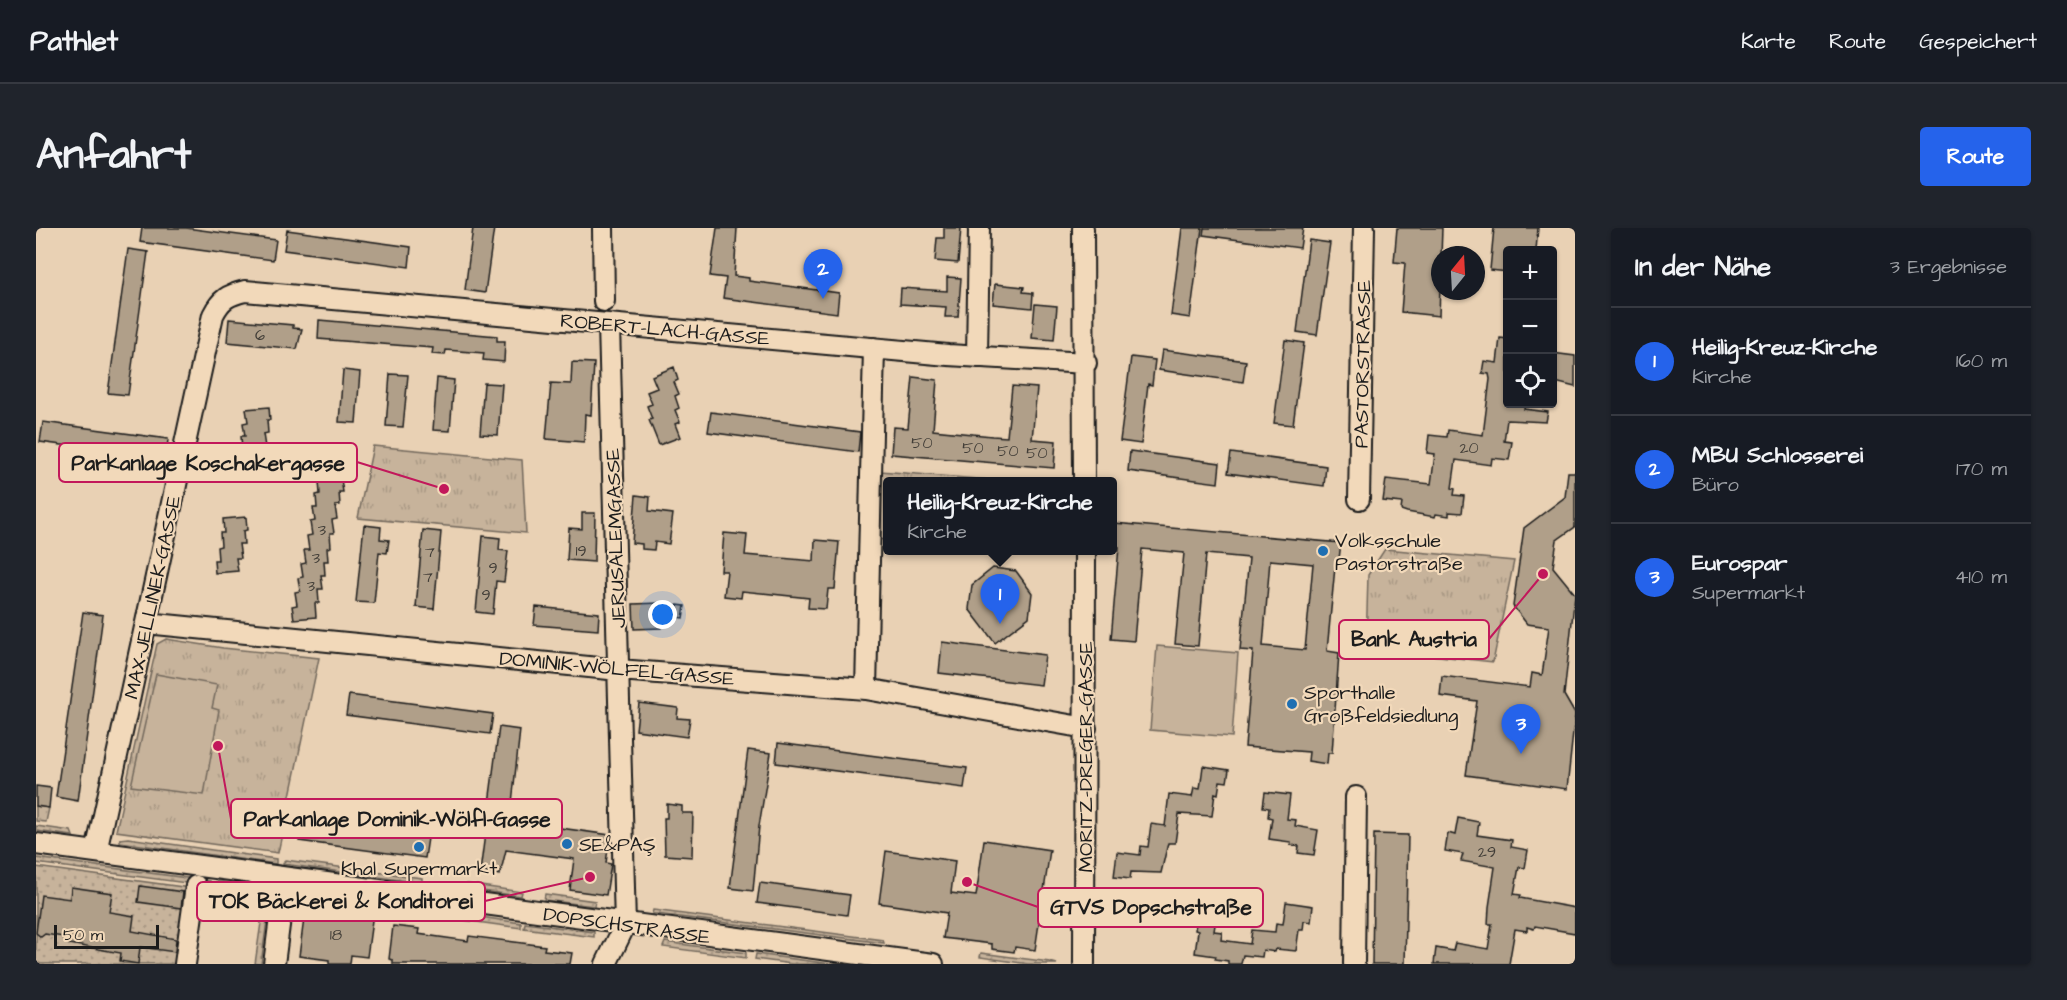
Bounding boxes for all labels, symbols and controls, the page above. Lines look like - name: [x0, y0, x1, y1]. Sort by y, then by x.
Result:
- text: Pathlet: [30, 22, 118, 61]
- text: Karte: [1741, 27, 1796, 56]
- text: Route: [1829, 27, 1886, 56]
- text: Gespeichert: [1919, 27, 2037, 56]
- text: Anfahrt: [36, 127, 191, 185]
- button: Route: [1920, 127, 2031, 186]
- north arrow: [1431, 246, 1485, 300]
- map controls: [1503, 246, 1557, 408]
- button: +: [1503, 246, 1557, 300]
- text: In der Nähe: [1635, 249, 1771, 285]
- pin: 2: [804, 250, 842, 299]
- text: 3 Ergebnisse: [1890, 253, 2007, 281]
- street label: PASTORSTRASSE: [1348, 279, 1378, 448]
- button: −: [1503, 300, 1557, 354]
- street label: ROBERT-LACH-GASSE: [559, 307, 771, 353]
- house number: 6: [255, 324, 265, 346]
- text: Heilig-Kreuz-Kirche: [1692, 332, 1877, 363]
- text: 1: [1653, 347, 1656, 375]
- text: 160 m: [1956, 347, 2007, 375]
- button: locate: [1503, 354, 1557, 408]
- text: Kirche: [1692, 363, 1752, 391]
- house number: 50: [911, 432, 933, 454]
- house number: 50: [962, 437, 984, 459]
- house number: 20: [1459, 437, 1479, 459]
- house number: 50: [997, 440, 1019, 462]
- text: MBU Schlosserei: [1692, 440, 1863, 471]
- house number: 50: [1026, 442, 1048, 464]
- callout: Parkanlage Koschakergasse: [59, 443, 357, 482]
- street label: JERUSALEMGASSE: [599, 447, 633, 628]
- text: Parkanlage Koschakergasse: [71, 449, 345, 480]
- text: 2: [1649, 455, 1660, 483]
- text: 170 m: [1956, 455, 2007, 483]
- text: Büro: [1692, 471, 1739, 499]
- popup: [883, 477, 1117, 555]
- text: Heilig-Kreuz-Kirche: [907, 487, 1093, 518]
- street label: MAX-JELLINEK-GASSE: [118, 493, 188, 702]
- text: Kirche: [907, 518, 967, 546]
- house number: 3: [318, 519, 326, 541]
- place label: Volksschule Pastorstraße: [1335, 527, 1463, 578]
- house number: 19: [575, 540, 587, 562]
- house number: 7: [425, 541, 435, 563]
- marker: Volksschule Pastorstraße: [1316, 544, 1330, 558]
- house number: 3: [312, 547, 320, 569]
- text: Eurospar: [1692, 548, 1787, 579]
- house number: 9: [488, 557, 498, 579]
- text: 3: [1649, 563, 1660, 591]
- text: 410 m: [1955, 563, 2007, 591]
- house number: 7: [423, 566, 433, 588]
- pin: 1: [980, 574, 1020, 624]
- house number: 3: [307, 575, 315, 597]
- text: Supermarkt: [1692, 579, 1805, 607]
- house number: 9: [481, 584, 491, 606]
- your location: [648, 600, 677, 629]
- callout: Bank Austria: [1339, 620, 1489, 659]
- text: Bank Austria: [1351, 625, 1477, 654]
- street label: MORITZ-DREGER-GASSE: [1072, 641, 1100, 873]
- street label: DOMINIK-WÖLFEL-GASSE: [498, 645, 736, 693]
- place label: Sporthalle Großfeldsiedlung: [1304, 679, 1458, 731]
- marker: Sporthalle Großfeldsiedlung: [1285, 697, 1299, 711]
- pin: 3: [1502, 704, 1540, 754]
- callout: Parkanlage Dominik-Wölfl-Gasse: [231, 799, 562, 838]
- text: Parkanlage Dominik-Wölfl-Gasse: [243, 805, 551, 836]
- place label: SE&PAŞ: [579, 831, 656, 859]
- marker: SE&PAŞ: [560, 837, 574, 851]
- marker: Khal Supermarkt: [412, 840, 426, 854]
- house number: 29: [1478, 841, 1496, 863]
- place label: Khal Supermarkt: [341, 855, 497, 883]
- callout: TOK Bäckerei & Konditorei: [197, 882, 485, 921]
- text: TOK Bäckerei & Konditorei: [208, 887, 474, 916]
- callout: GTVS Dopschstraße: [1038, 888, 1263, 927]
- text: GTVS Dopschstraße: [1050, 893, 1252, 923]
- street label: DOPSCHSTRASSE: [542, 900, 712, 952]
- scale bar: [54, 922, 159, 950]
- text: 50 m: [63, 924, 103, 946]
- house number: 18: [330, 924, 342, 946]

